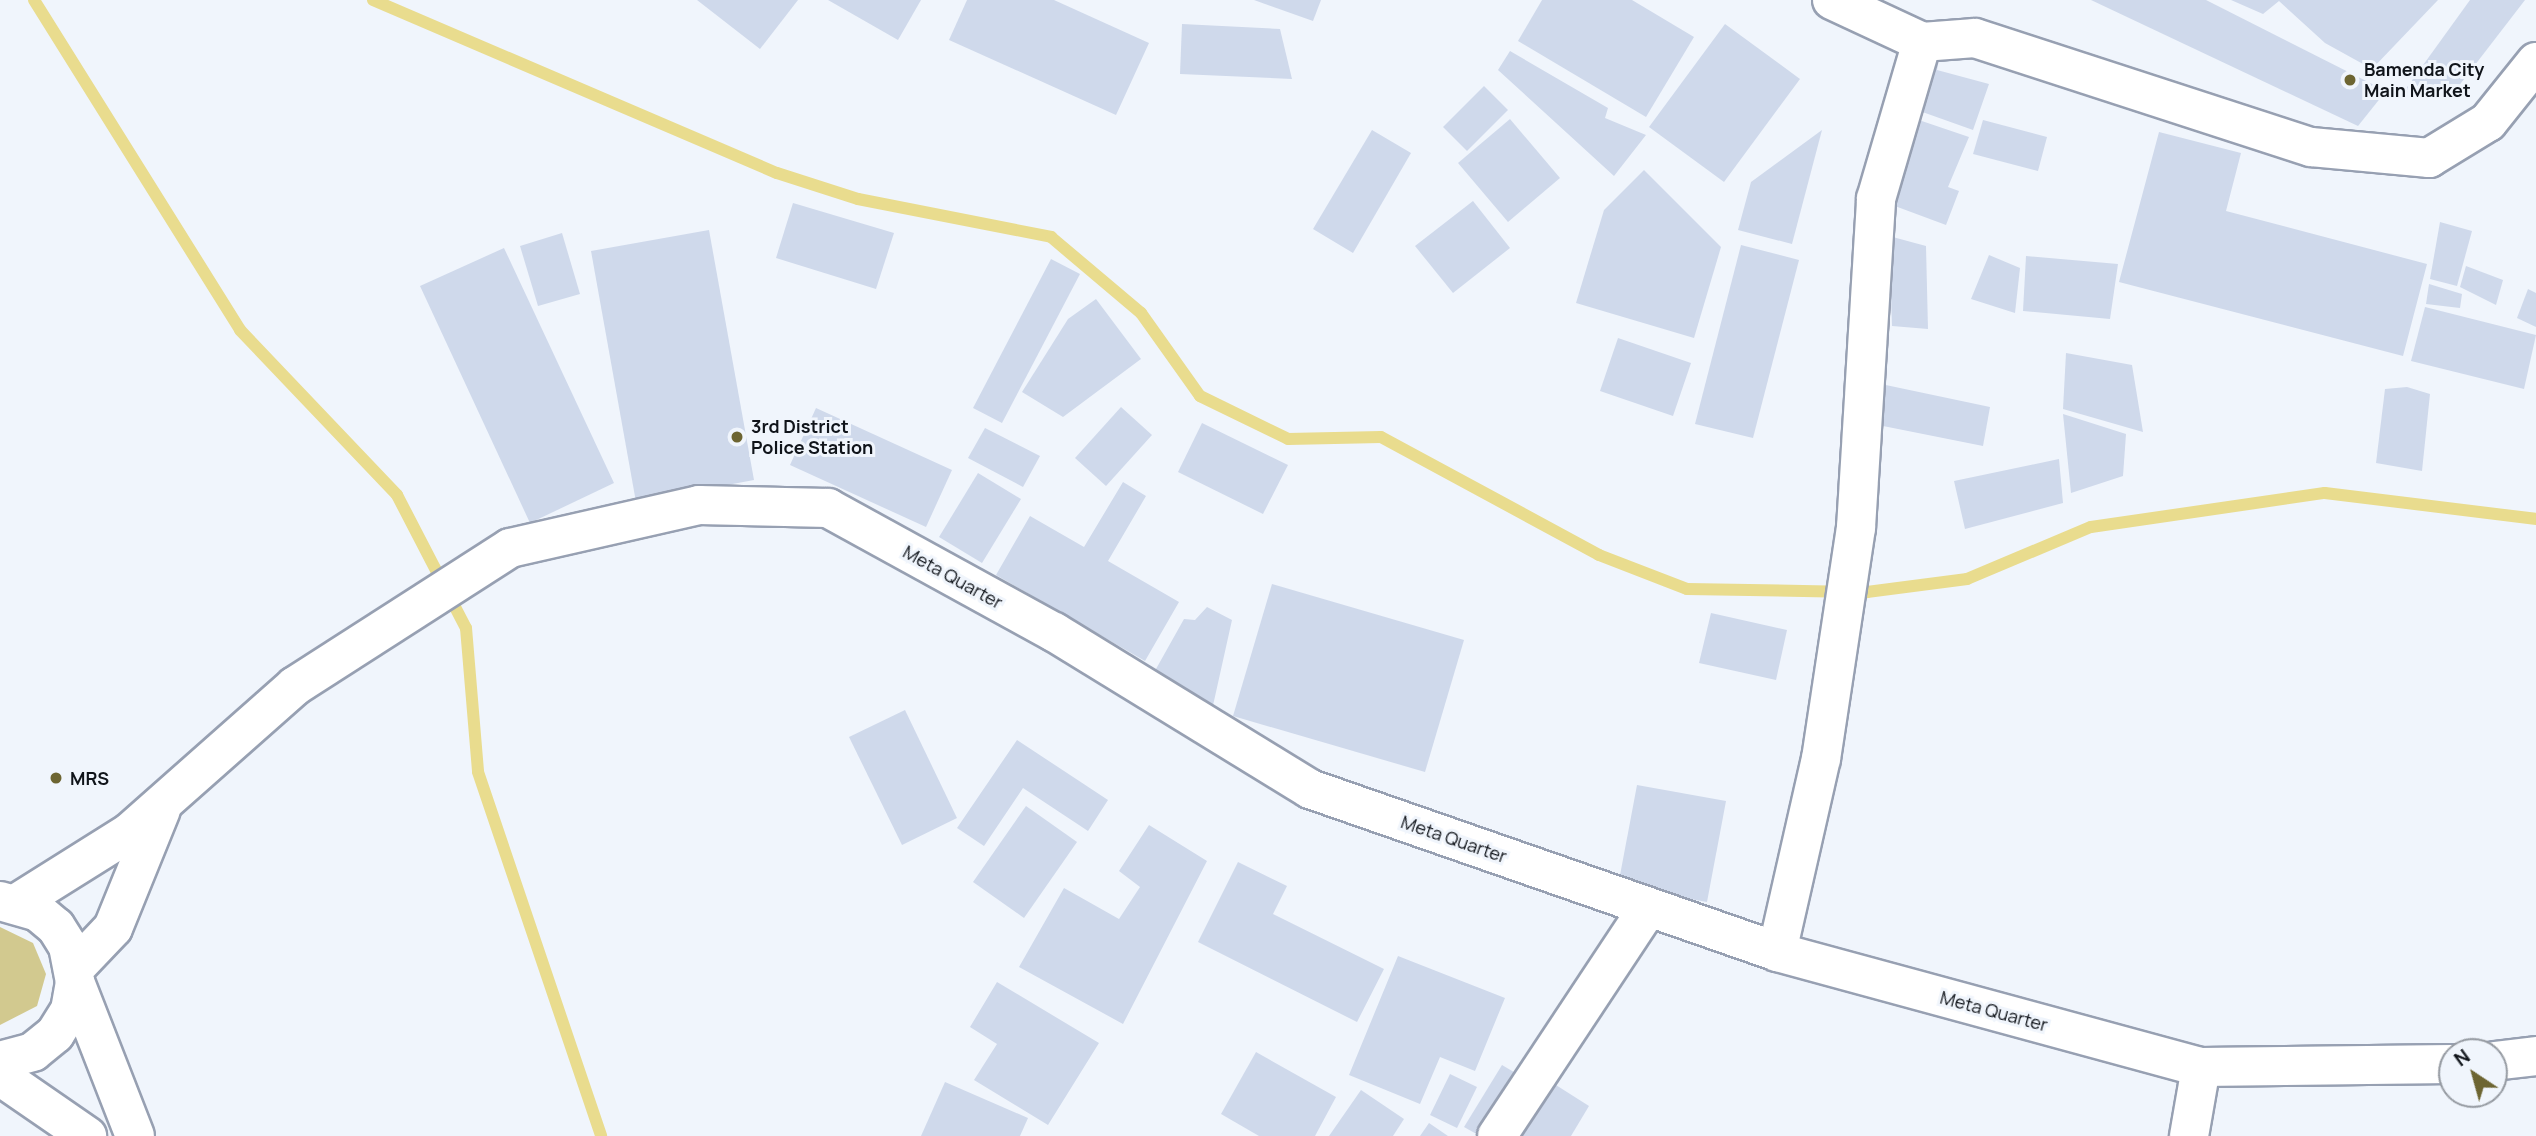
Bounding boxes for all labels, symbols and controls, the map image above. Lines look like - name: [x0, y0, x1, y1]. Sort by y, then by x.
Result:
- place label: Bamenda City Main Market: [2364, 59, 2484, 102]
- marker: Bamenda City Main Market: [2342, 72, 2358, 88]
- place label: 3rd District Police Station: [751, 416, 873, 458]
- marker: 3rd District Police Station: [729, 429, 745, 445]
- street label: Meta Quarter: [899, 541, 1007, 613]
- place label: MRS: [70, 767, 109, 789]
- marker: MRS: [48, 770, 64, 786]
- street label: Meta Quarter: [1398, 811, 1510, 867]
- street label: Meta Quarter: [1938, 986, 2050, 1036]
- north arrow: [2438, 1038, 2508, 1108]
- text: N: [2449, 1043, 2475, 1072]

